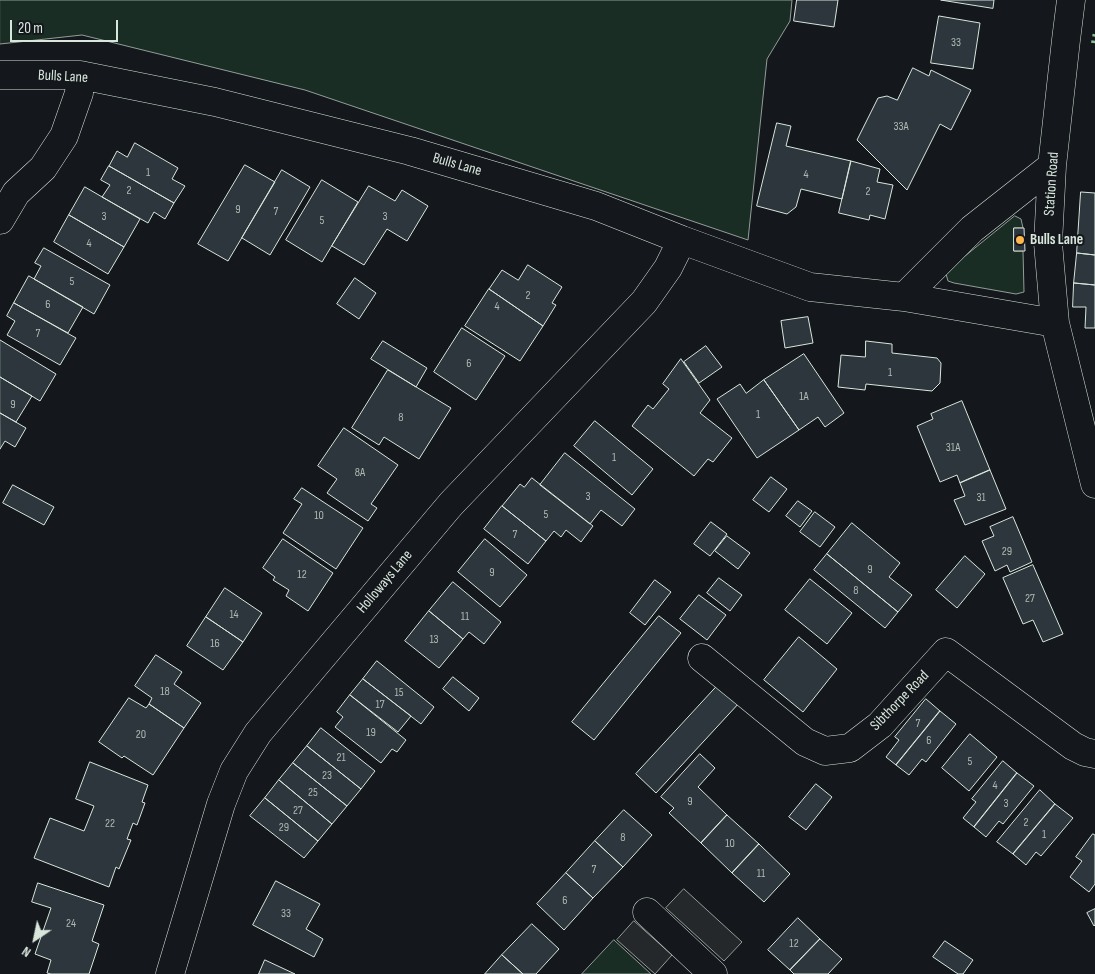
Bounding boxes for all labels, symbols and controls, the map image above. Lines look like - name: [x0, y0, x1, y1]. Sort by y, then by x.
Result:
- scale bar: [12, 10, 120, 42]
- text: 20 m: [18, 19, 43, 38]
- house number: 33: [951, 36, 961, 50]
- street label: Bulls Lane: [38, 67, 88, 87]
- house number: 33A: [893, 120, 909, 134]
- street label: Bulls Lane: [430, 149, 484, 181]
- street label: Station Road: [1041, 151, 1063, 217]
- house number: 1: [146, 166, 150, 180]
- house number: 4: [803, 168, 809, 182]
- house number: 2: [127, 184, 131, 198]
- house number: 2: [866, 185, 870, 199]
- house number: 9: [235, 203, 241, 217]
- house number: 7: [274, 205, 278, 219]
- house number: 3: [101, 210, 107, 224]
- house number: 3: [382, 210, 388, 224]
- house number: 5: [320, 214, 324, 228]
- place label: Bulls Lane: [1030, 231, 1083, 249]
- marker: Bulls Lane: [1014, 234, 1026, 246]
- house number: 4: [86, 237, 92, 251]
- house number: 5: [70, 275, 74, 289]
- house number: 2: [526, 289, 530, 303]
- house number: 6: [45, 298, 51, 312]
- house number: 4: [494, 300, 500, 314]
- house number: 7: [36, 327, 40, 341]
- house number: 6: [466, 357, 472, 371]
- house number: 1: [888, 366, 892, 380]
- house number: 1A: [799, 390, 809, 404]
- house number: 9: [10, 398, 16, 412]
- house number: 1: [756, 408, 760, 422]
- house number: 8: [398, 411, 404, 425]
- house number: 31A: [946, 441, 960, 455]
- house number: 1: [612, 451, 616, 465]
- house number: 8A: [355, 466, 365, 480]
- house number: 3: [585, 490, 591, 504]
- house number: 31: [976, 491, 986, 505]
- house number: 5: [544, 508, 548, 522]
- house number: 10: [314, 509, 324, 523]
- house number: 7: [513, 528, 517, 542]
- house number: 29: [1002, 545, 1012, 559]
- street label: Holloways Lane: [353, 547, 417, 617]
- house number: 9: [867, 563, 873, 577]
- house number: 9: [489, 566, 495, 580]
- house number: 12: [297, 568, 307, 582]
- house number: 8: [853, 584, 859, 598]
- house number: 27: [1025, 592, 1035, 606]
- house number: 14: [229, 608, 239, 622]
- house number: 11: [461, 610, 469, 624]
- house number: 13: [429, 633, 439, 647]
- house number: 16: [210, 637, 220, 651]
- street label: Sibthorpe Road: [867, 667, 933, 735]
- house number: 18: [160, 685, 170, 699]
- house number: 15: [394, 686, 404, 700]
- house number: 17: [376, 698, 384, 712]
- house number: 7: [916, 717, 920, 731]
- house number: 19: [366, 726, 376, 740]
- house number: 20: [136, 728, 146, 742]
- house number: 6: [926, 734, 932, 748]
- house number: 21: [336, 751, 346, 765]
- house number: 5: [968, 755, 972, 769]
- house number: 23: [322, 769, 332, 783]
- house number: 4: [992, 779, 998, 793]
- house number: 25: [308, 786, 318, 800]
- house number: 9: [687, 795, 693, 809]
- house number: 3: [1003, 797, 1009, 811]
- house number: 27: [293, 804, 303, 818]
- house number: 2: [1024, 816, 1028, 830]
- house number: 22: [105, 817, 115, 831]
- house number: 29: [279, 821, 289, 835]
- house number: 1: [1042, 828, 1046, 842]
- house number: 8: [620, 831, 626, 845]
- house number: 10: [725, 837, 735, 851]
- house number: 7: [592, 863, 596, 877]
- house number: 11: [757, 867, 765, 881]
- house number: 6: [562, 894, 568, 908]
- house number: 33: [281, 907, 291, 921]
- north arrow: [10, 914, 60, 964]
- house number: 24: [66, 917, 76, 931]
- house number: 12: [789, 937, 799, 951]
- text: N: [18, 943, 34, 961]

